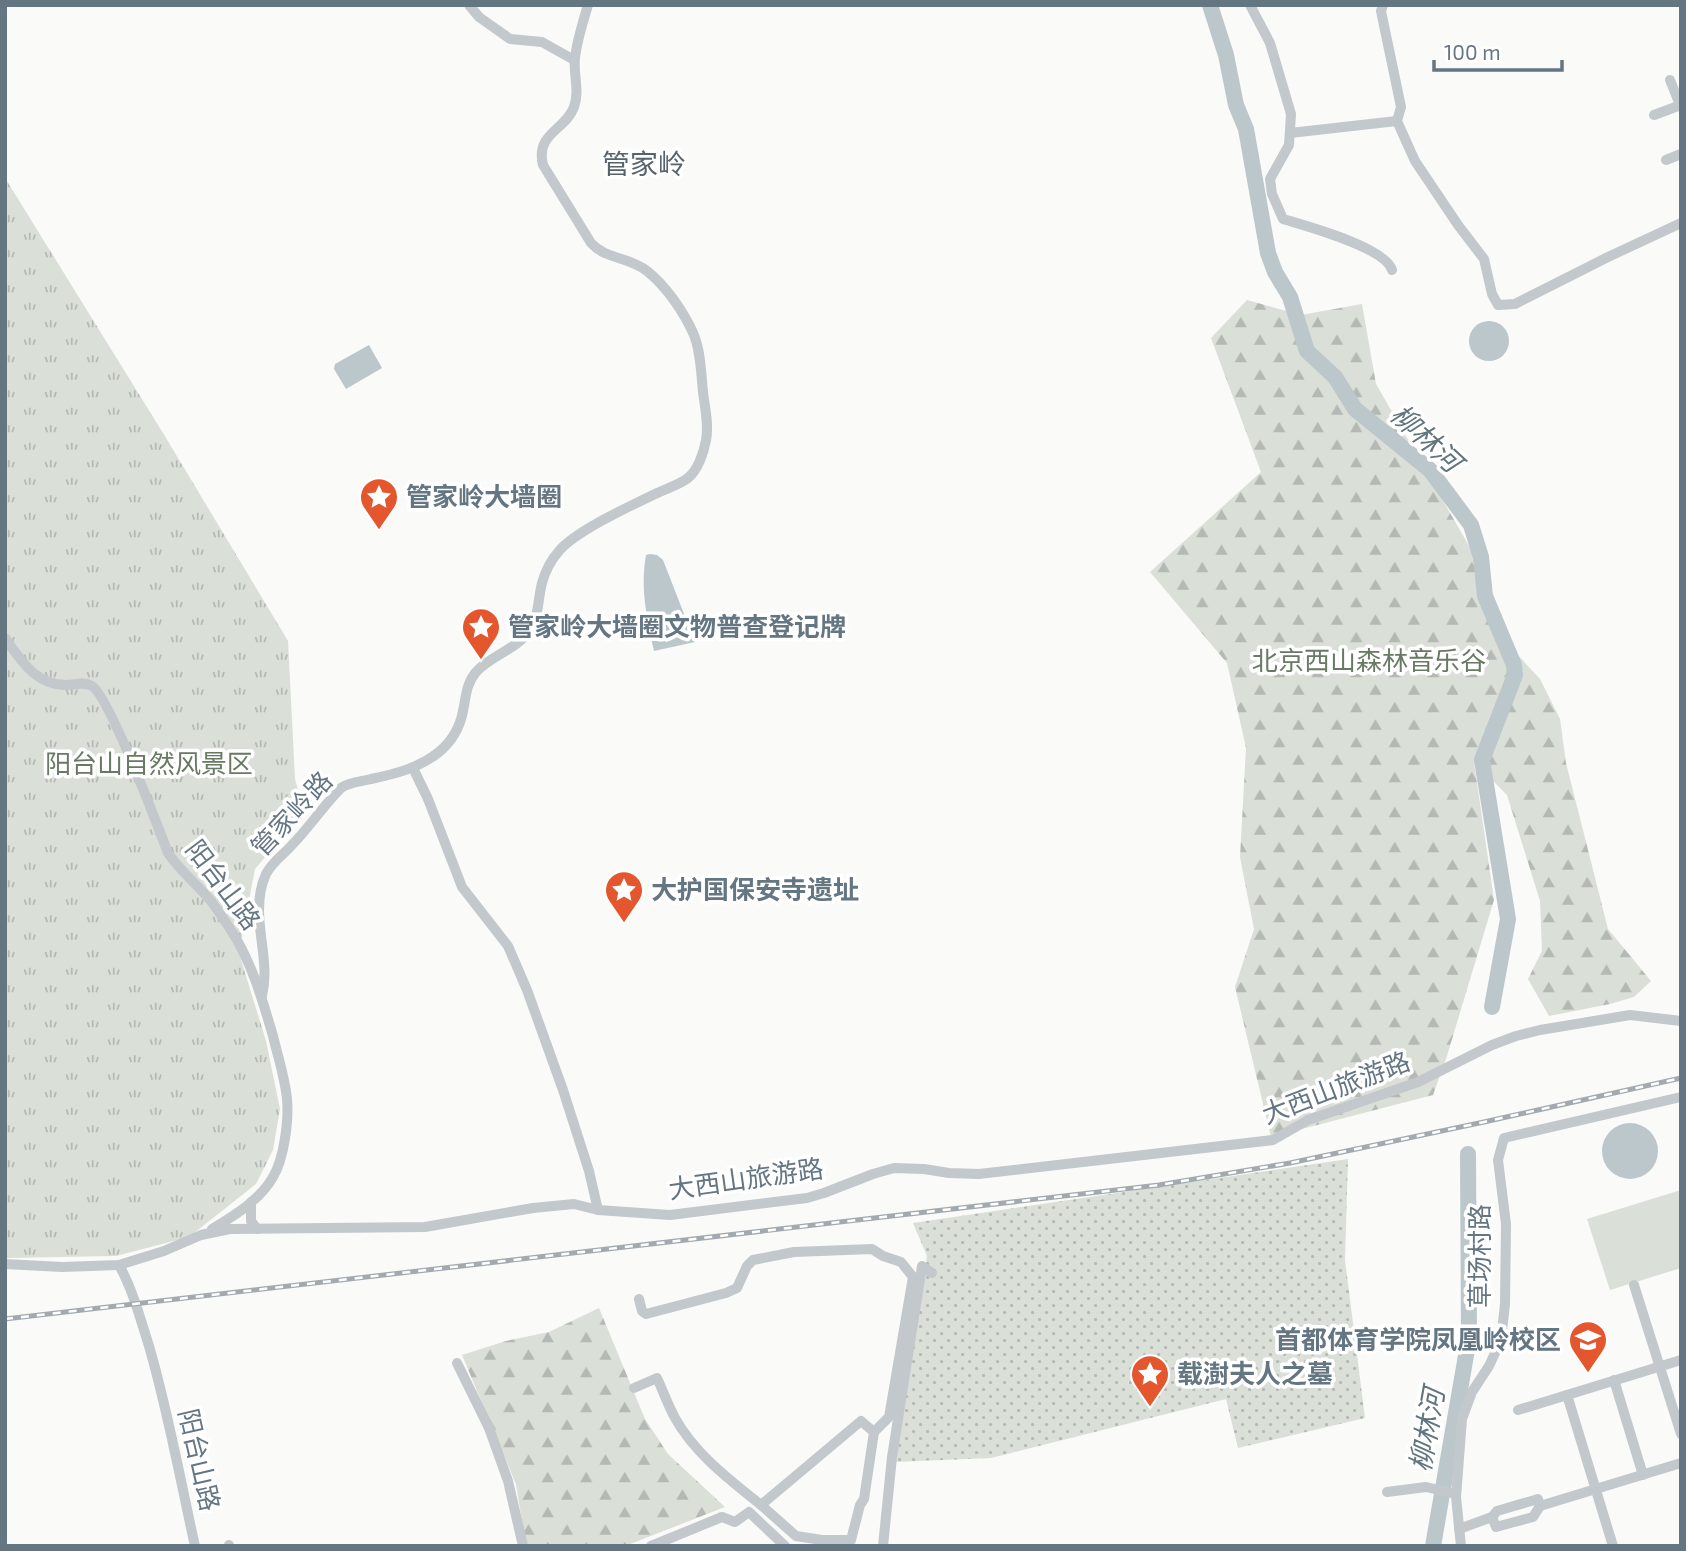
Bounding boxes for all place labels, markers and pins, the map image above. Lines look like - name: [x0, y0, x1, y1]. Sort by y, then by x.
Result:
- place icon: 管家岭大墙圈: [358, 476, 400, 531]
- place label: 管家岭大墙圈: [406, 480, 562, 511]
- place icon: 管家岭大墙圈文物普查登记牌: [460, 606, 502, 661]
- place label: 管家岭大墙圈文物普查登记牌: [508, 610, 846, 641]
- place icon: 大护国保安寺遗址: [603, 869, 645, 924]
- place label: 大护国保安寺遗址: [651, 873, 859, 904]
- school or university icon: 首都体育学院凤凰岭校区: [1567, 1319, 1609, 1374]
- place label: 首都体育学院凤凰岭校区: [1275, 1323, 1561, 1354]
- place icon: 载澍夫人之墓: [1129, 1353, 1171, 1408]
- place label: 载澍夫人之墓: [1177, 1357, 1333, 1388]

